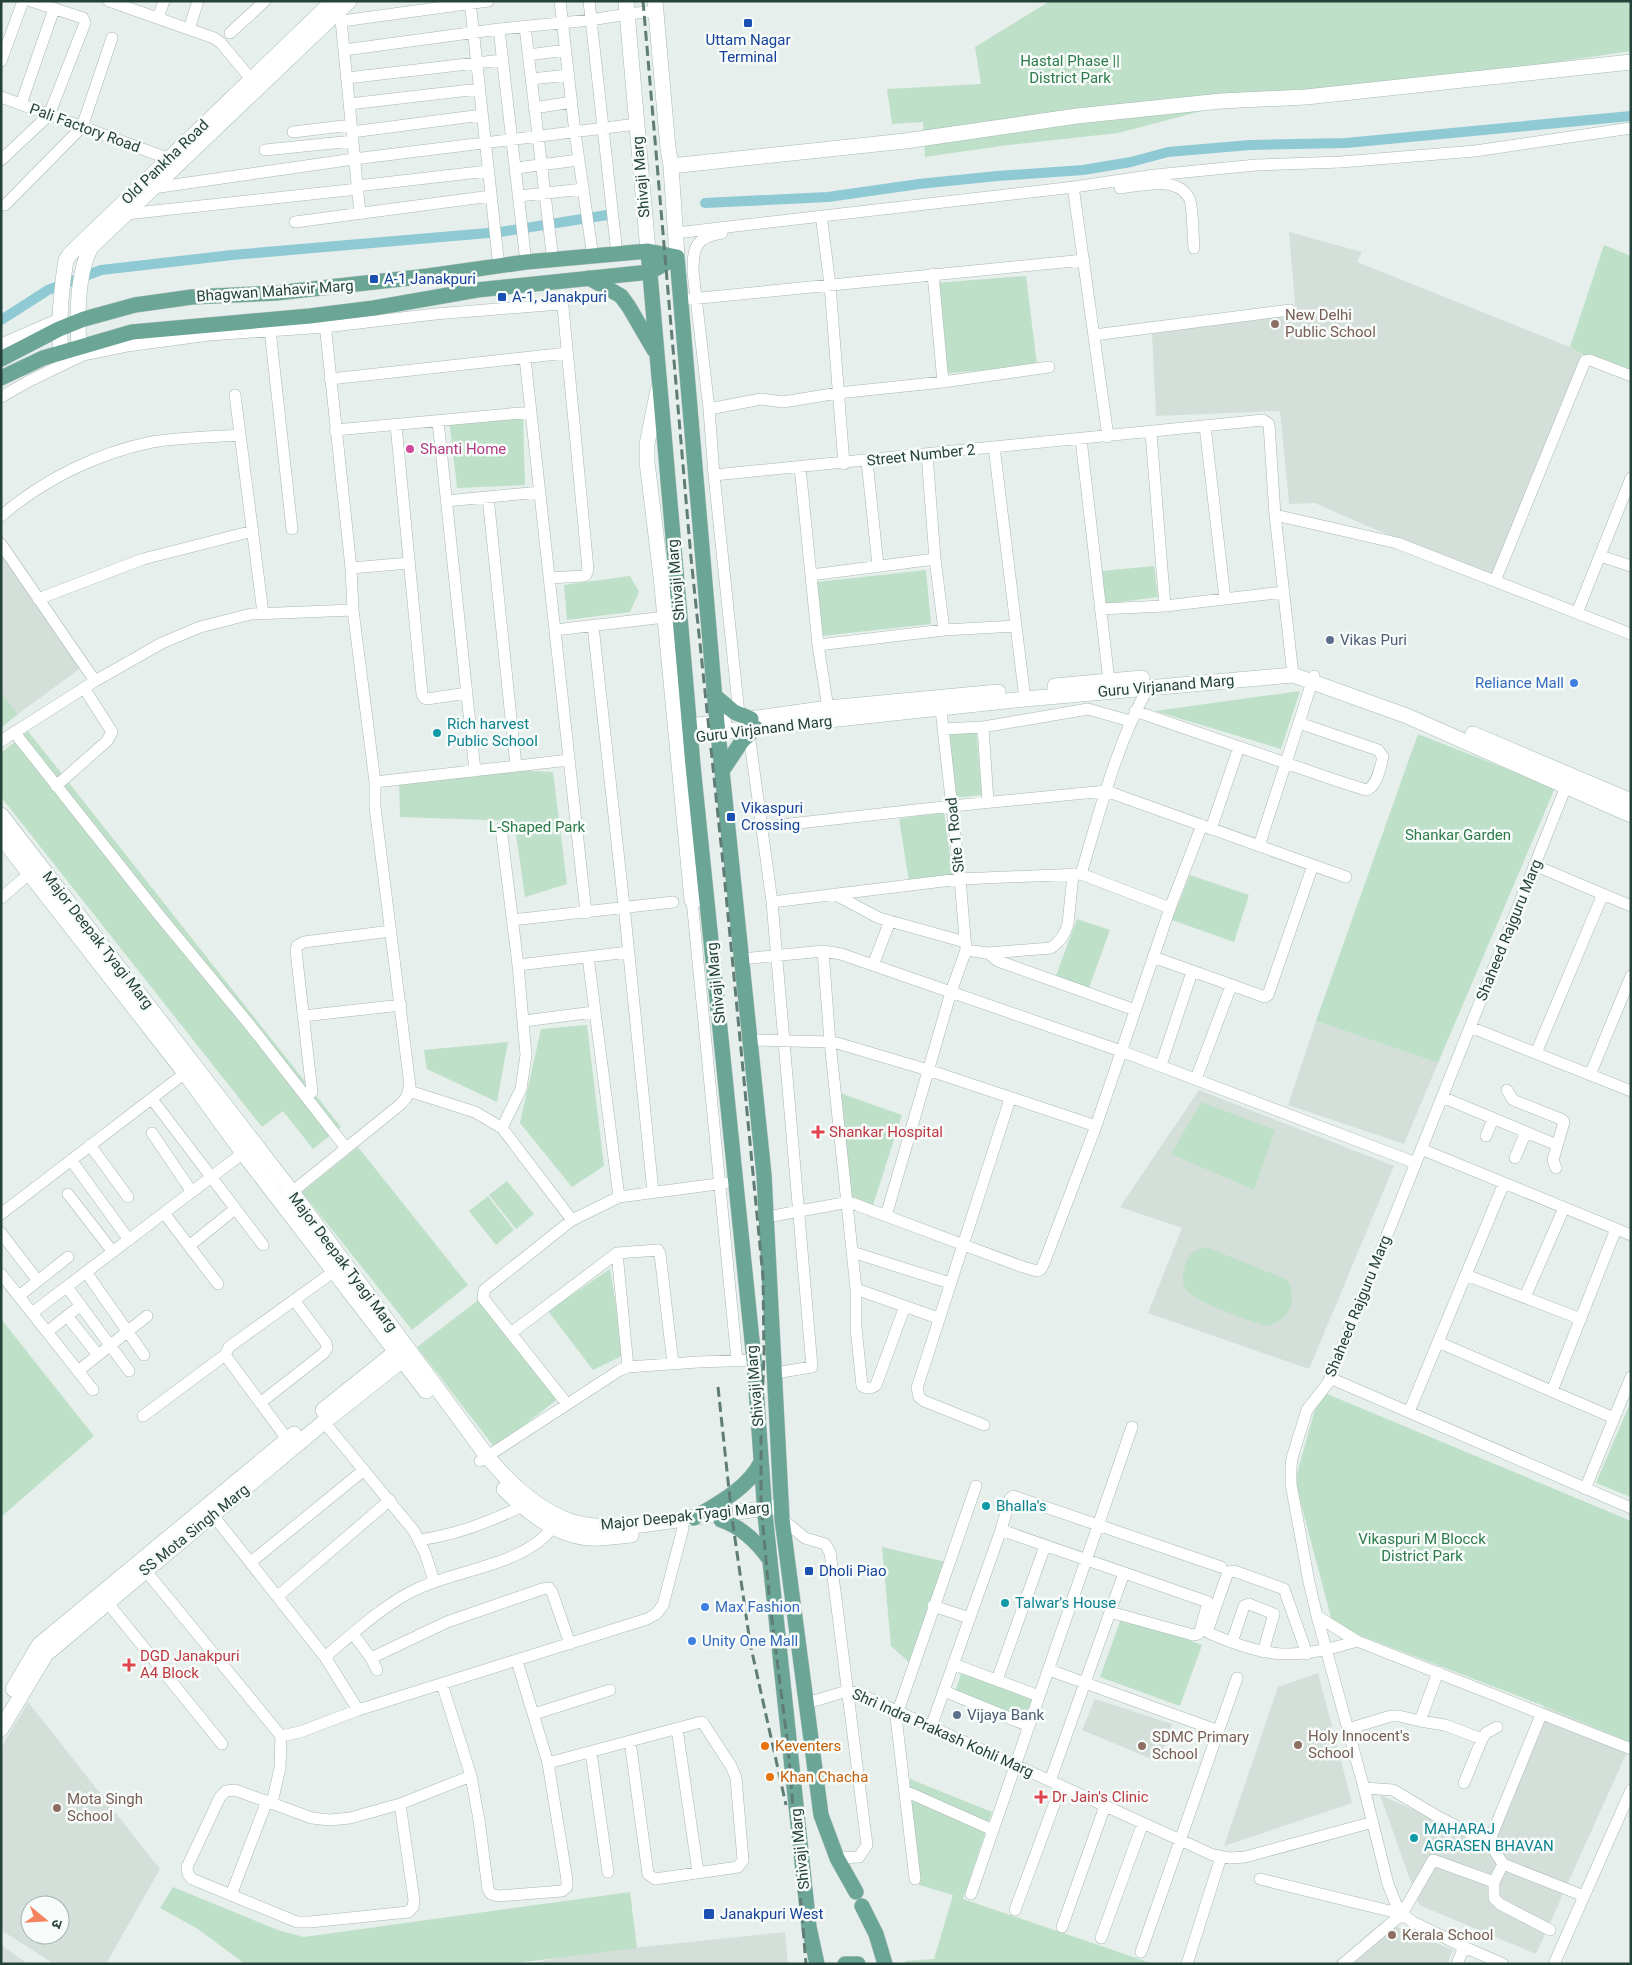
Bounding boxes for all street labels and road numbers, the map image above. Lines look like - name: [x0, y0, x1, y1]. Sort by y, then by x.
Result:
- street label: Pali Factory Road: [27, 100, 143, 156]
- street label: Old Pankha Road: [118, 116, 212, 208]
- street label: Shivaji Marg: [628, 136, 654, 218]
- street label: Bhagwan Mahavir Marg: [196, 277, 354, 305]
- street label: Street Number 2: [866, 440, 976, 470]
- street label: Shivaji Marg: [663, 539, 689, 621]
- street label: Guru Virjanand Marg: [1097, 671, 1235, 701]
- street label: Guru Virjanand Marg: [695, 712, 833, 746]
- street label: Site 1 Road: [942, 796, 968, 874]
- street label: Shaheed Rajguru Marg: [1472, 857, 1546, 1003]
- street label: Major Deepak Tyagi Marg: [39, 868, 157, 1012]
- street label: Shivaji Marg: [703, 941, 729, 1025]
- street label: Major Deepak Tyagi Marg: [285, 1189, 401, 1335]
- street label: Shaheed Rajguru Marg: [1321, 1233, 1395, 1379]
- street label: Shivaji Marg: [742, 1345, 768, 1427]
- street label: SS Mota Singh Marg: [136, 1480, 252, 1580]
- street label: Major Deepak Tyagi Marg: [600, 1498, 770, 1534]
- street label: Shri Indra Prakash Kohli Marg: [849, 1685, 1037, 1781]
- street label: Shivaji Marg: [787, 1807, 813, 1891]

